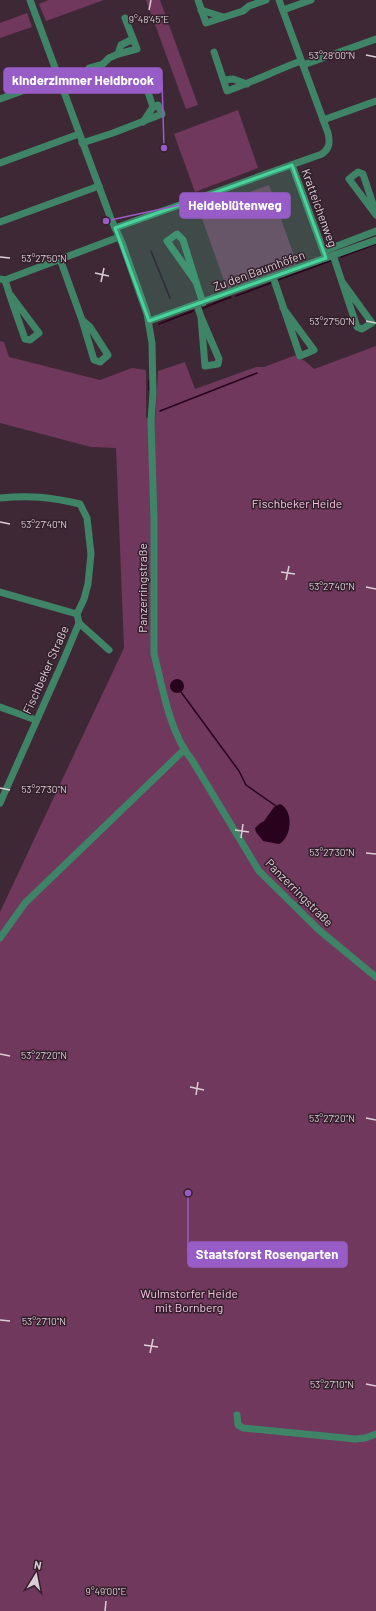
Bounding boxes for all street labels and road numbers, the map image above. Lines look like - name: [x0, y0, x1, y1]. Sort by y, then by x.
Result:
- street label: Kratteichenweg: [299, 167, 341, 249]
- street label: Zu den Baumhöfen: [211, 247, 306, 293]
- street label: Panzerringstraße: [135, 543, 149, 633]
- street label: Fischbeker Straße: [19, 623, 71, 716]
- street label: Panzerringstraße: [263, 856, 336, 929]

